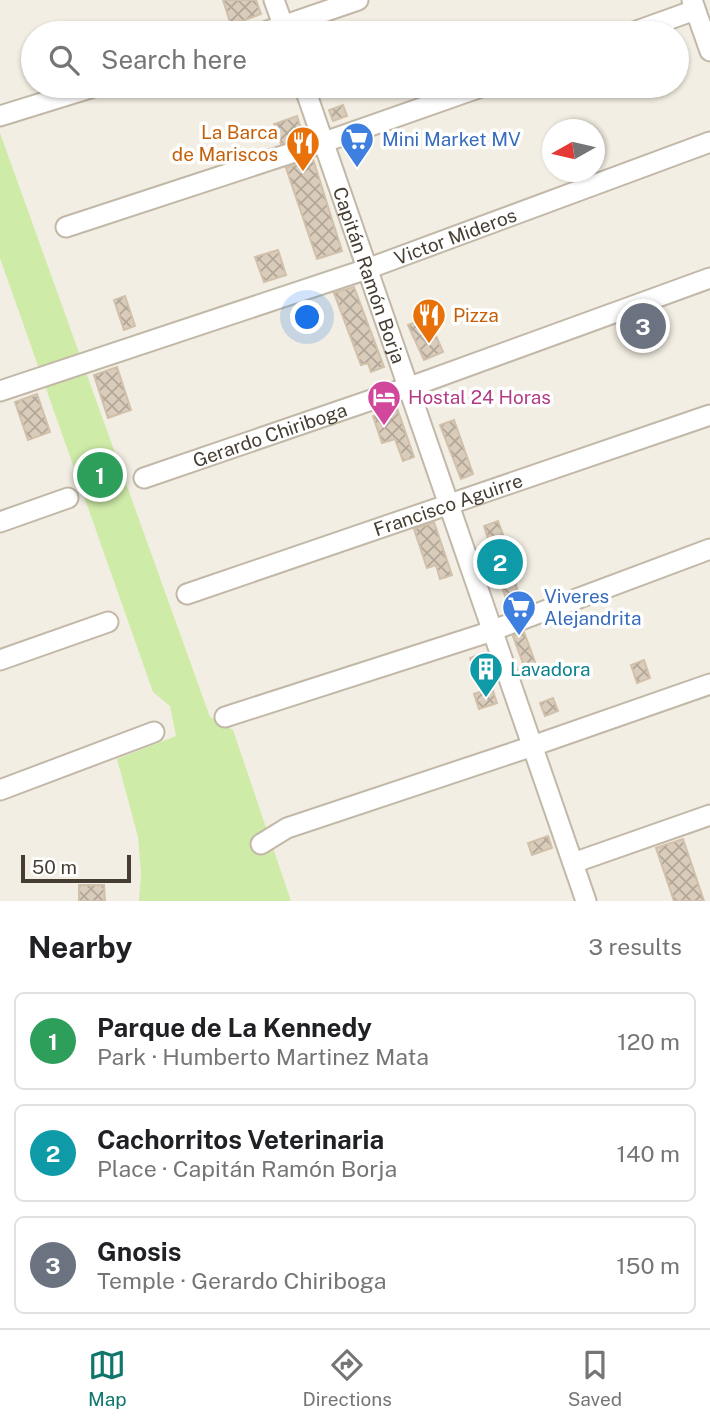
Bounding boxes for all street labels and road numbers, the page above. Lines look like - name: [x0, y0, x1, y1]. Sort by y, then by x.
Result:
- street label: Capitán Ramón Borja: [329, 184, 410, 366]
- street label: Victor Mideros: [391, 204, 519, 269]
- street label: Gerardo Chiriboga: [190, 398, 350, 471]
- street label: Francisco Aguirre: [371, 469, 526, 540]

